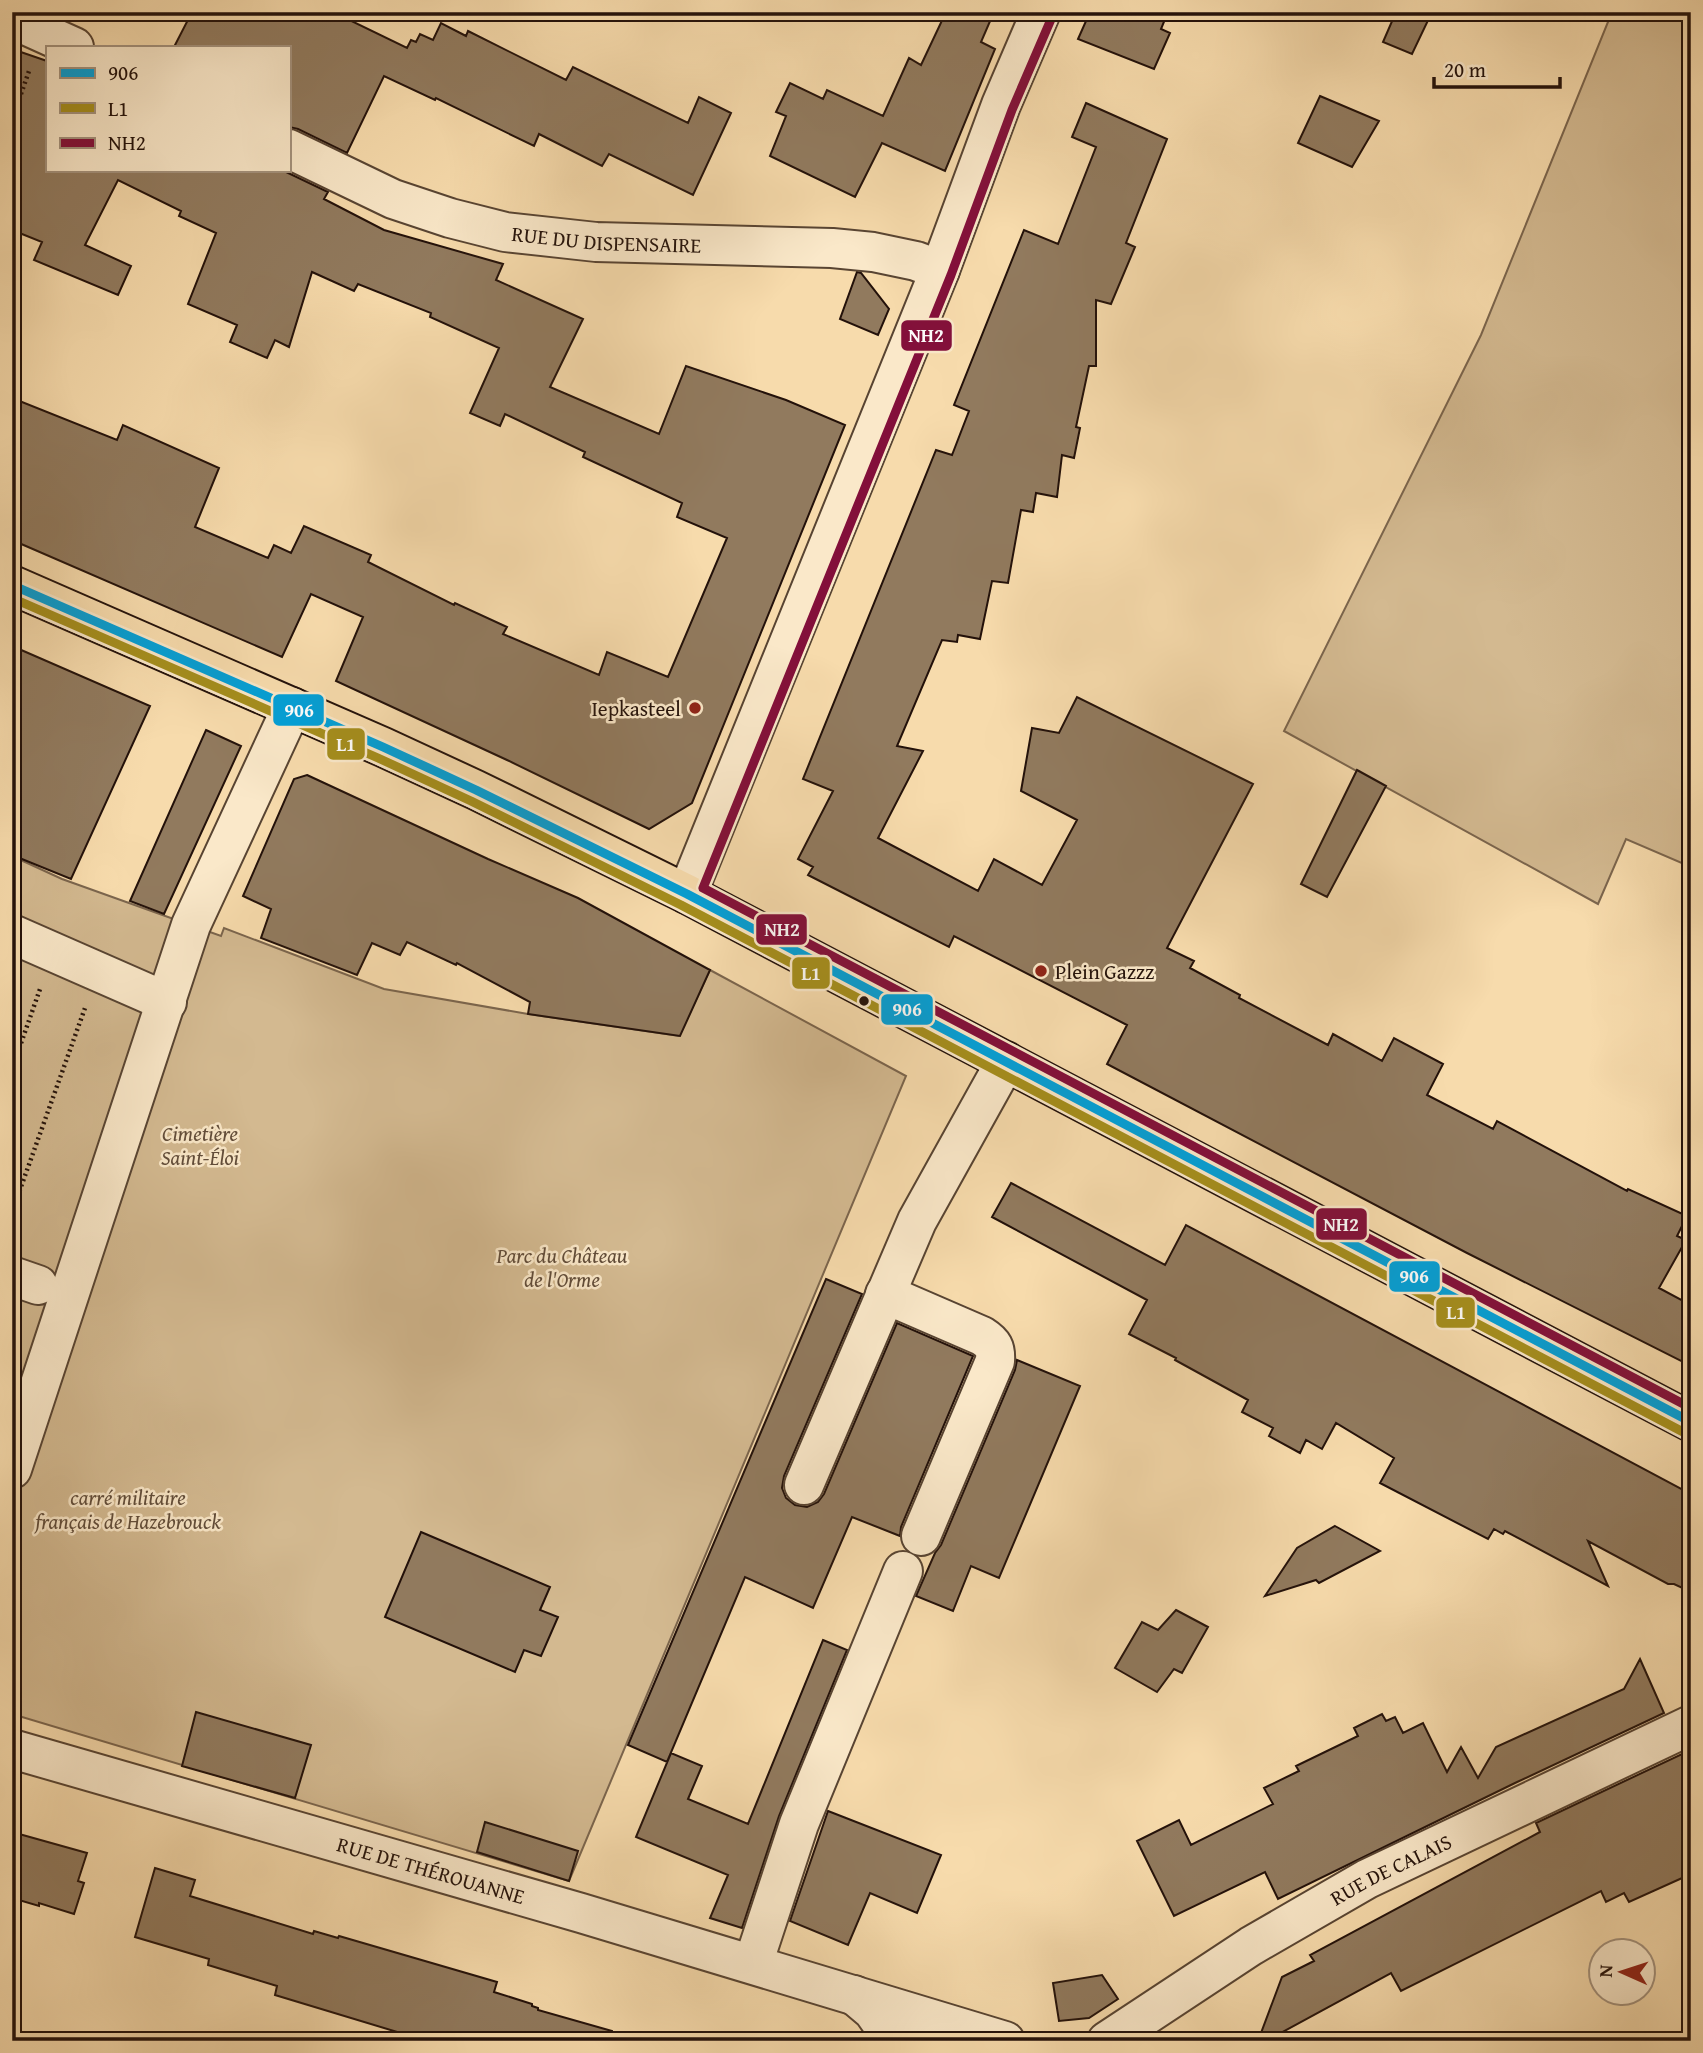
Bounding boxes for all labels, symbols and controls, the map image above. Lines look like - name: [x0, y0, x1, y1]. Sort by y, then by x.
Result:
- legend: [46, 46, 290, 172]
- scale bar: [1434, 46, 1560, 90]
- text: 20 m: [1444, 54, 1486, 85]
- text: 906: [108, 57, 138, 88]
- text: L1: [108, 93, 128, 124]
- text: NH2: [108, 127, 146, 158]
- street label: RUE DU DISPENSAIRE: [510, 217, 702, 260]
- line badge: NH2: [900, 319, 953, 352]
- text: NH2: [908, 321, 944, 349]
- line badge: 906: [272, 693, 325, 727]
- place label: Iepkasteel: [591, 693, 681, 724]
- text: 906: [284, 696, 314, 724]
- marker: Iepkasteel: [687, 700, 703, 716]
- line badge: L1: [326, 727, 366, 761]
- text: L1: [336, 730, 356, 758]
- line badge: NH2: [755, 913, 808, 946]
- text: NH2: [764, 915, 800, 943]
- line badge: L1: [791, 956, 831, 990]
- place label: Plein Gazzz: [1055, 956, 1154, 987]
- text: L1: [801, 959, 821, 987]
- marker: Plein Gazzz: [1033, 963, 1049, 979]
- line badge: 906: [880, 993, 934, 1026]
- unlabelled marker: [857, 994, 871, 1008]
- text: 906: [892, 995, 922, 1023]
- park label: Cimetière Saint-Éloi: [161, 1118, 240, 1173]
- line badge: NH2: [1315, 1207, 1368, 1241]
- text: NH2: [1323, 1210, 1359, 1238]
- park label: Parc du Château de l'Orme: [495, 1240, 628, 1295]
- line badge: 906: [1388, 1260, 1441, 1293]
- text: 906: [1399, 1262, 1429, 1290]
- line badge: L1: [1435, 1296, 1476, 1329]
- text: L1: [1446, 1298, 1466, 1326]
- park label: carré militaire français de Hazebrouck: [33, 1482, 221, 1537]
- street label: RUE DE CALAIS: [1324, 1826, 1457, 1913]
- street label: RUE DE THÉROUANNE: [333, 1828, 529, 1912]
- north arrow: [1588, 1938, 1658, 2008]
- text: N: [1591, 1964, 1619, 1978]

